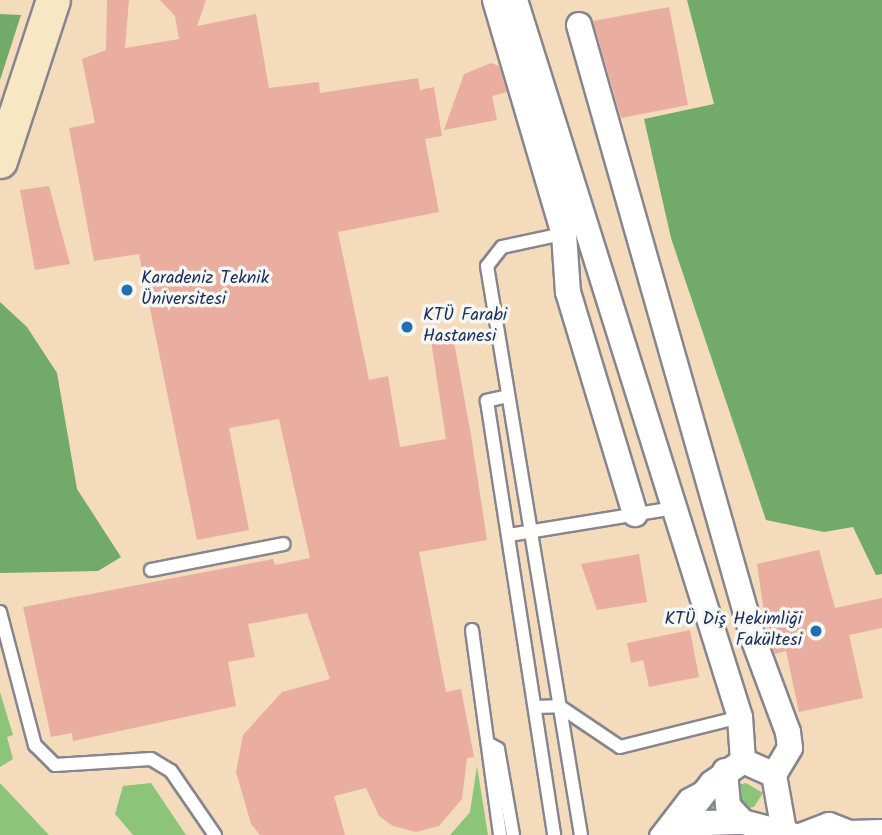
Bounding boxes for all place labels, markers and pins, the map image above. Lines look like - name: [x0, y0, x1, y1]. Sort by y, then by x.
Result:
- place label: Karadeniz Teknik Üniversitesi: [141, 269, 269, 312]
- marker: Karadeniz Teknik Üniversitesi: [119, 282, 135, 298]
- place label: KTÜ Farabi Hastanesi: [423, 306, 507, 348]
- marker: KTÜ Farabi Hastanesi: [397, 317, 417, 337]
- place label: KTÜ Diş Hekimliği Fakültesi: [664, 610, 802, 652]
- marker: KTÜ Diş Hekimliği Fakültesi: [808, 623, 824, 639]

